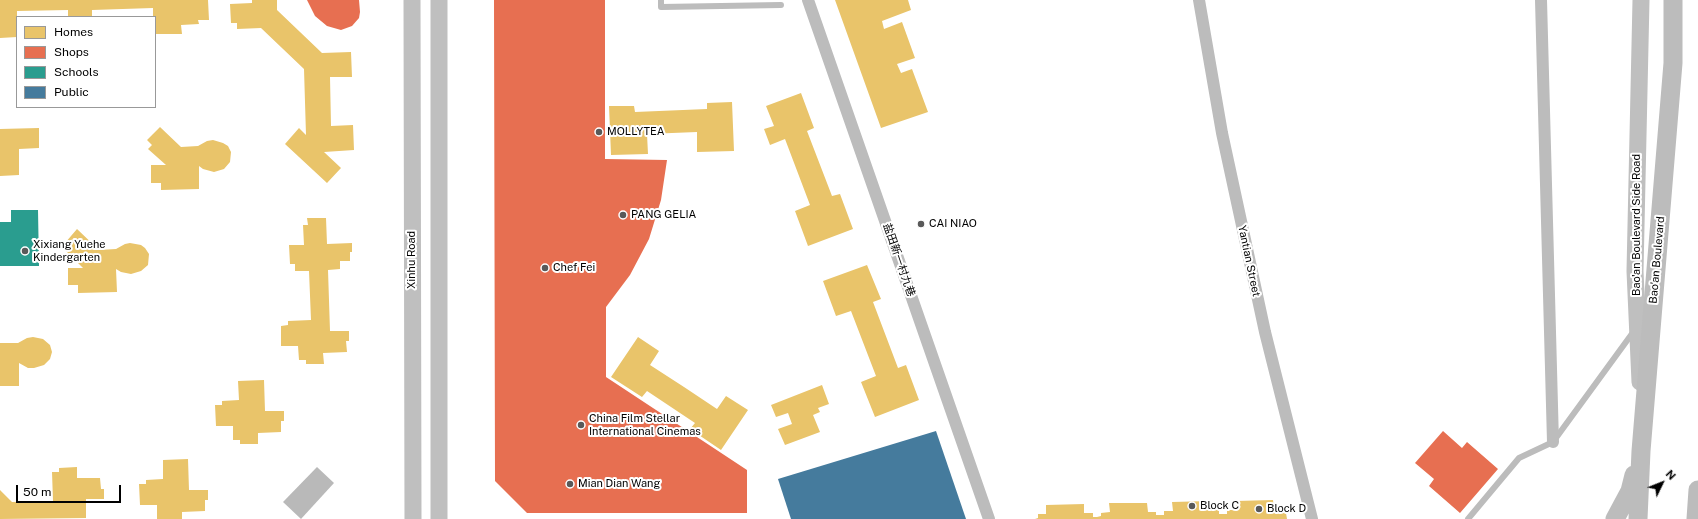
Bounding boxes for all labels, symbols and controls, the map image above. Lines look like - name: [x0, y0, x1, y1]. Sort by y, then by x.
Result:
- legend: [16, 16, 156, 108]
- text: Homes: [54, 25, 93, 39]
- text: Shops: [54, 45, 89, 59]
- text: Schools: [54, 65, 99, 79]
- text: Public: [54, 85, 89, 99]
- place label: MOLLYTEA: [607, 125, 665, 139]
- marker: MOLLYTEA: [594, 127, 604, 137]
- street label: Bao'an Boulevard Side Road: [1630, 154, 1644, 296]
- place label: PANG GELIA: [631, 208, 696, 222]
- marker: PANG GELIA: [618, 210, 628, 220]
- street label: Bao'an Boulevard: [1647, 216, 1667, 304]
- place label: CAI NIAO: [929, 217, 977, 231]
- marker: CAI NIAO: [916, 219, 926, 229]
- street label: 盐田新一村九巷: [880, 221, 918, 299]
- street label: Yantian Street: [1235, 224, 1263, 298]
- street label: Xinhu Road: [405, 231, 419, 289]
- place label: Xixiang Yuehe Kindergarten: [33, 238, 106, 264]
- marker: Xixiang Yuehe Kindergarten: [20, 246, 30, 256]
- place label: Chef Fei: [553, 261, 595, 275]
- marker: Chef Fei: [540, 263, 550, 273]
- place label: China Film Stellar International Cinemas: [589, 412, 701, 438]
- marker: China Film Stellar International Cinemas: [576, 420, 586, 430]
- north arrow: [1642, 463, 1682, 503]
- text: N: [1663, 468, 1678, 482]
- scale bar: [18, 477, 123, 503]
- place label: Mian Dian Wang: [578, 477, 660, 491]
- marker: Mian Dian Wang: [565, 479, 575, 489]
- text: 50 m: [23, 485, 51, 499]
- place label: Block C: [1200, 499, 1239, 513]
- marker: Block C: [1187, 501, 1197, 511]
- place label: Block D: [1267, 502, 1306, 516]
- marker: Block D: [1254, 504, 1264, 514]

